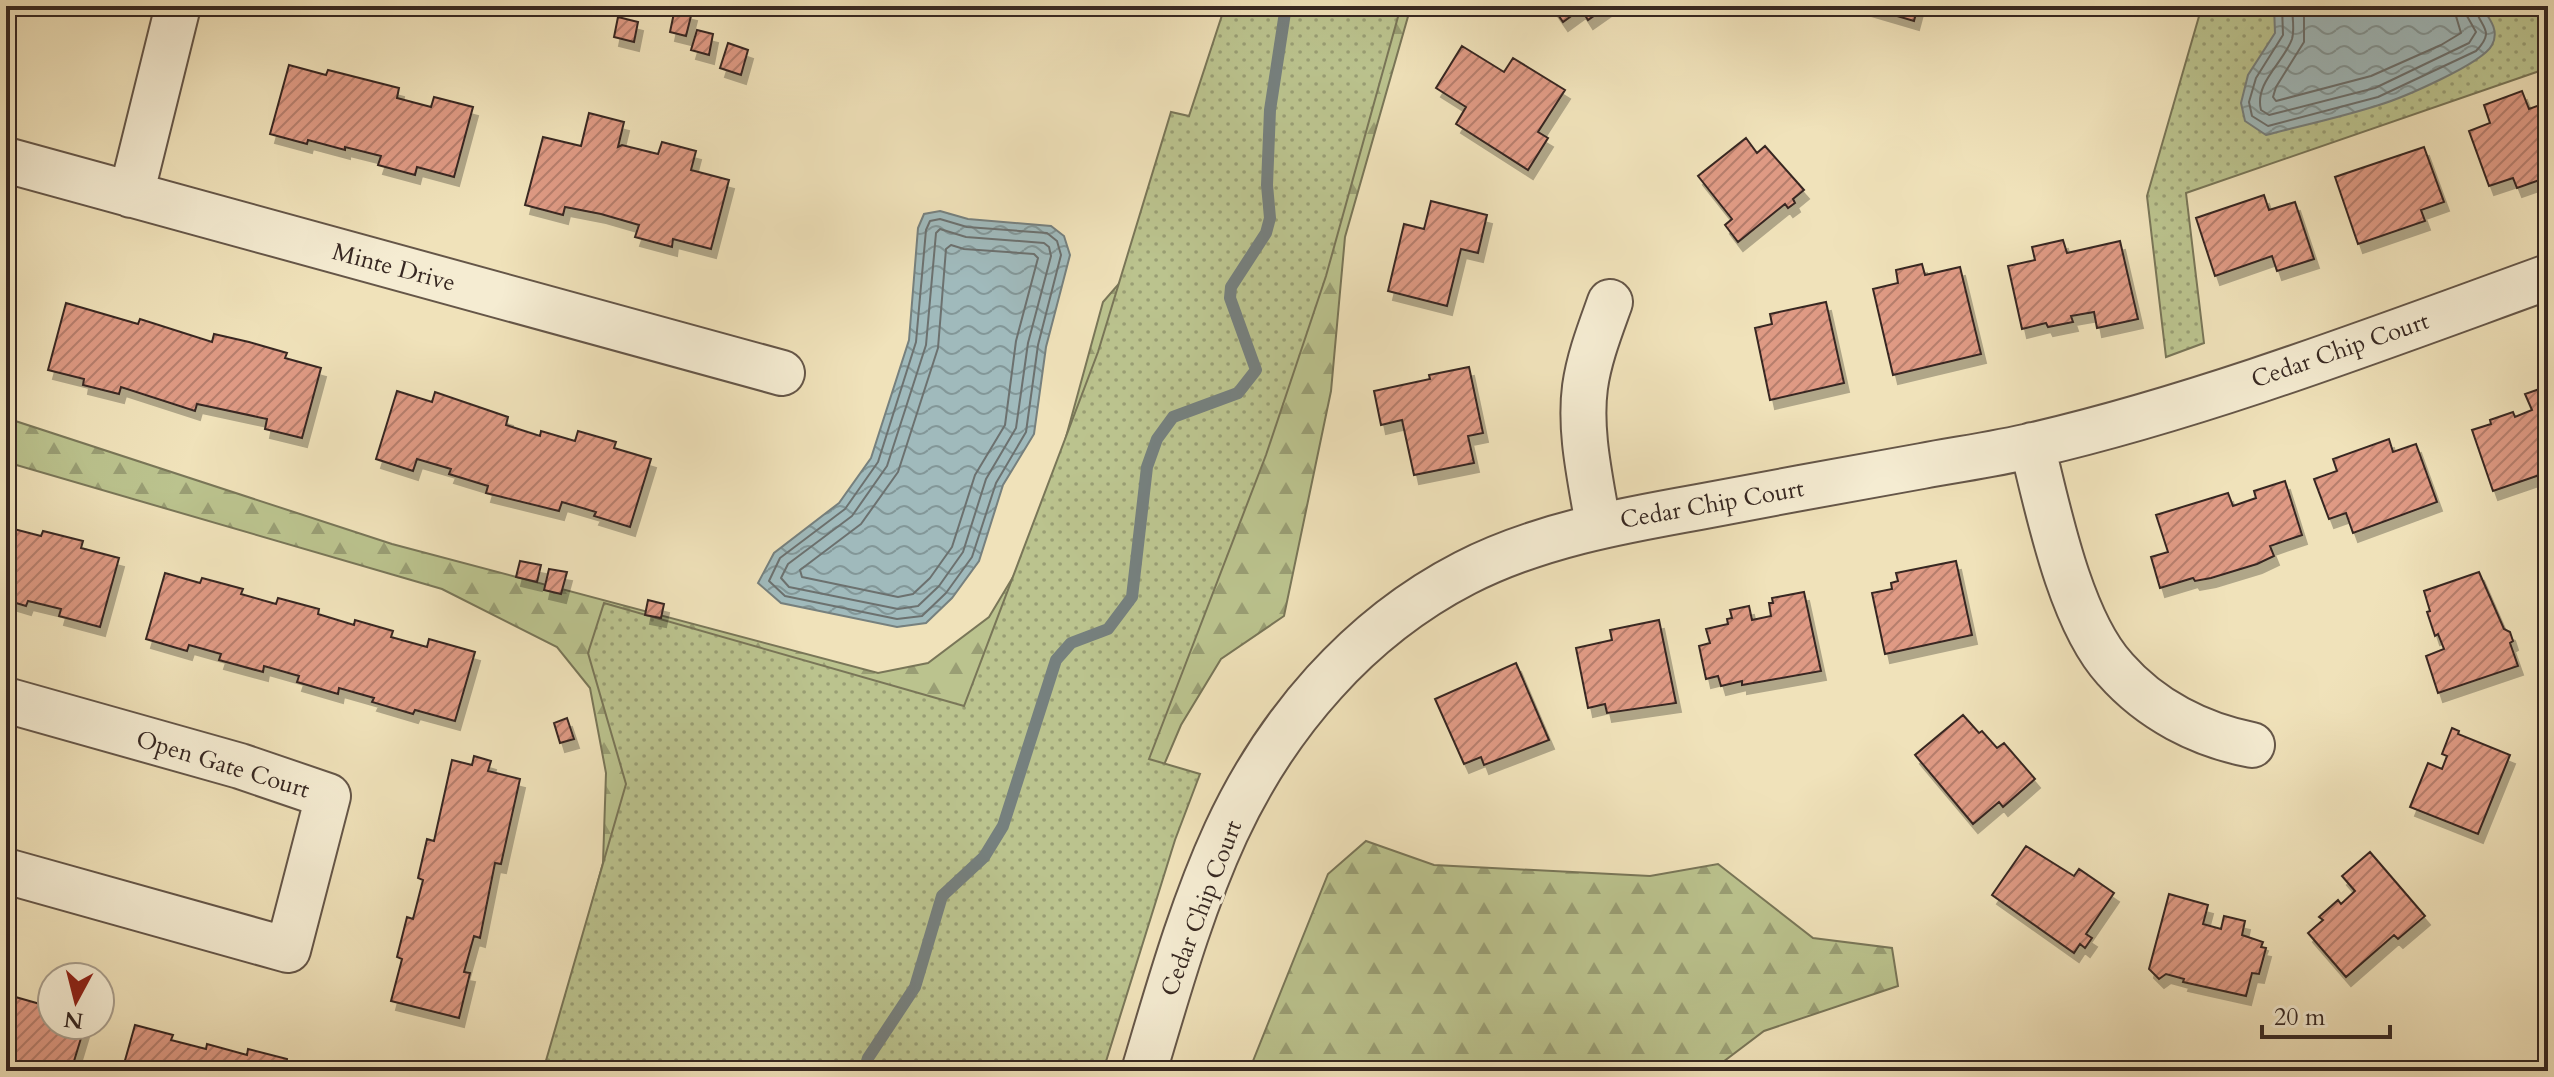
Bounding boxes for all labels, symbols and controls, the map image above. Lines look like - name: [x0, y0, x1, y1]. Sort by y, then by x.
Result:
- street label: Minte Drive: [329, 235, 459, 300]
- street label: Cedar Chip Court: [2247, 304, 2434, 396]
- street label: Cedar Chip Court: [1618, 472, 1807, 537]
- street label: Open Gate Court: [132, 722, 314, 807]
- street label: Cedar Chip Court: [1153, 815, 1250, 1001]
- north arrow: [36, 961, 116, 1041]
- scale bar: [2262, 989, 2390, 1039]
- text: 20 m: [2274, 1001, 2326, 1034]
- text: N: [62, 1004, 85, 1036]

